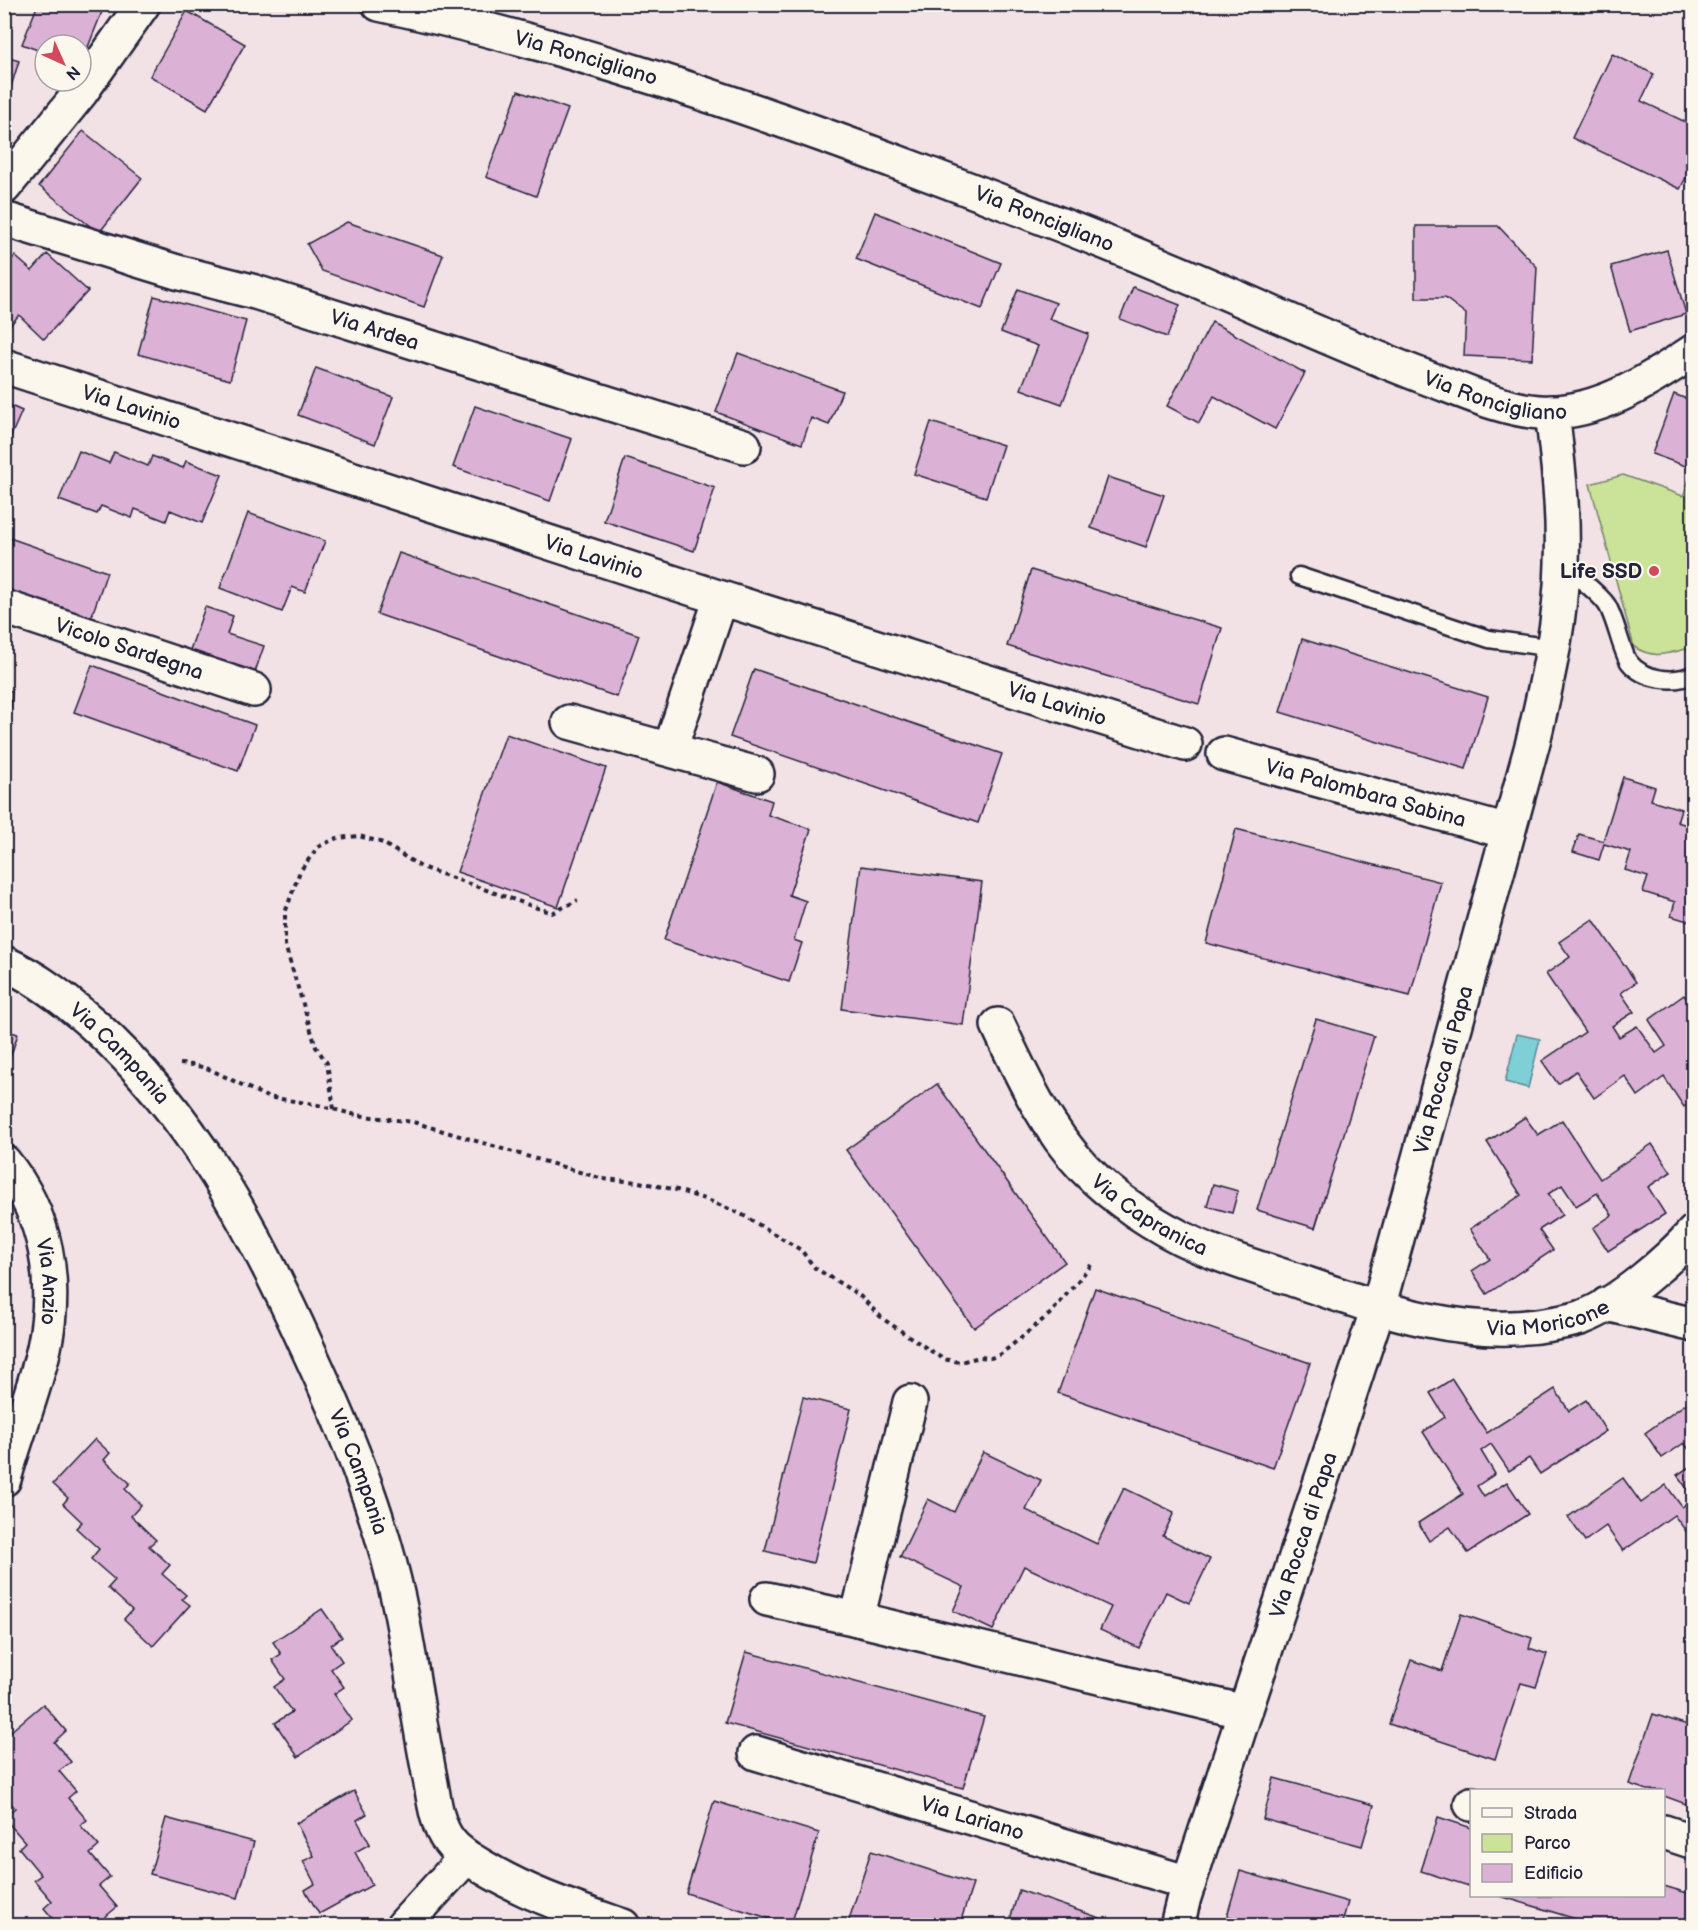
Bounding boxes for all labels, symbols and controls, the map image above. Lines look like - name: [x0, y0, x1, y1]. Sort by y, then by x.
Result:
- street label: Via Roncigliano: [512, 25, 661, 91]
- north arrow: [33, 33, 93, 93]
- text: N: [62, 62, 84, 84]
- street label: Via Roncigliano: [971, 181, 1118, 258]
- street label: Via Ardea: [327, 304, 422, 356]
- street label: Via Roncigliano: [1420, 366, 1568, 425]
- street label: Via Lavinio: [79, 380, 184, 435]
- street label: Via Lavinio: [541, 530, 646, 585]
- place label: Life SSD: [1560, 559, 1642, 584]
- marker: Life SSD: [1647, 564, 1661, 578]
- street label: Vicolo Sardegna: [52, 613, 207, 685]
- street label: Via Lavinio: [1004, 677, 1110, 732]
- street label: Via Palombara Sabina: [1263, 754, 1469, 833]
- street label: Via Rocca di Papa: [1409, 983, 1479, 1157]
- street label: Via Campania: [64, 998, 175, 1109]
- street label: Via Capranica: [1086, 1169, 1211, 1261]
- street label: Via Anzio: [30, 1236, 62, 1326]
- street label: Via Moricone: [1486, 1294, 1614, 1341]
- street label: Via Campania: [323, 1405, 393, 1538]
- street label: Via Rocca di Papa: [1265, 1449, 1343, 1621]
- legend: [1470, 1789, 1665, 1897]
- street label: Via Lariano: [917, 1791, 1027, 1846]
- text: Strada: [1524, 1803, 1577, 1824]
- text: Parco: [1524, 1833, 1571, 1854]
- text: Edificio: [1524, 1863, 1583, 1884]

